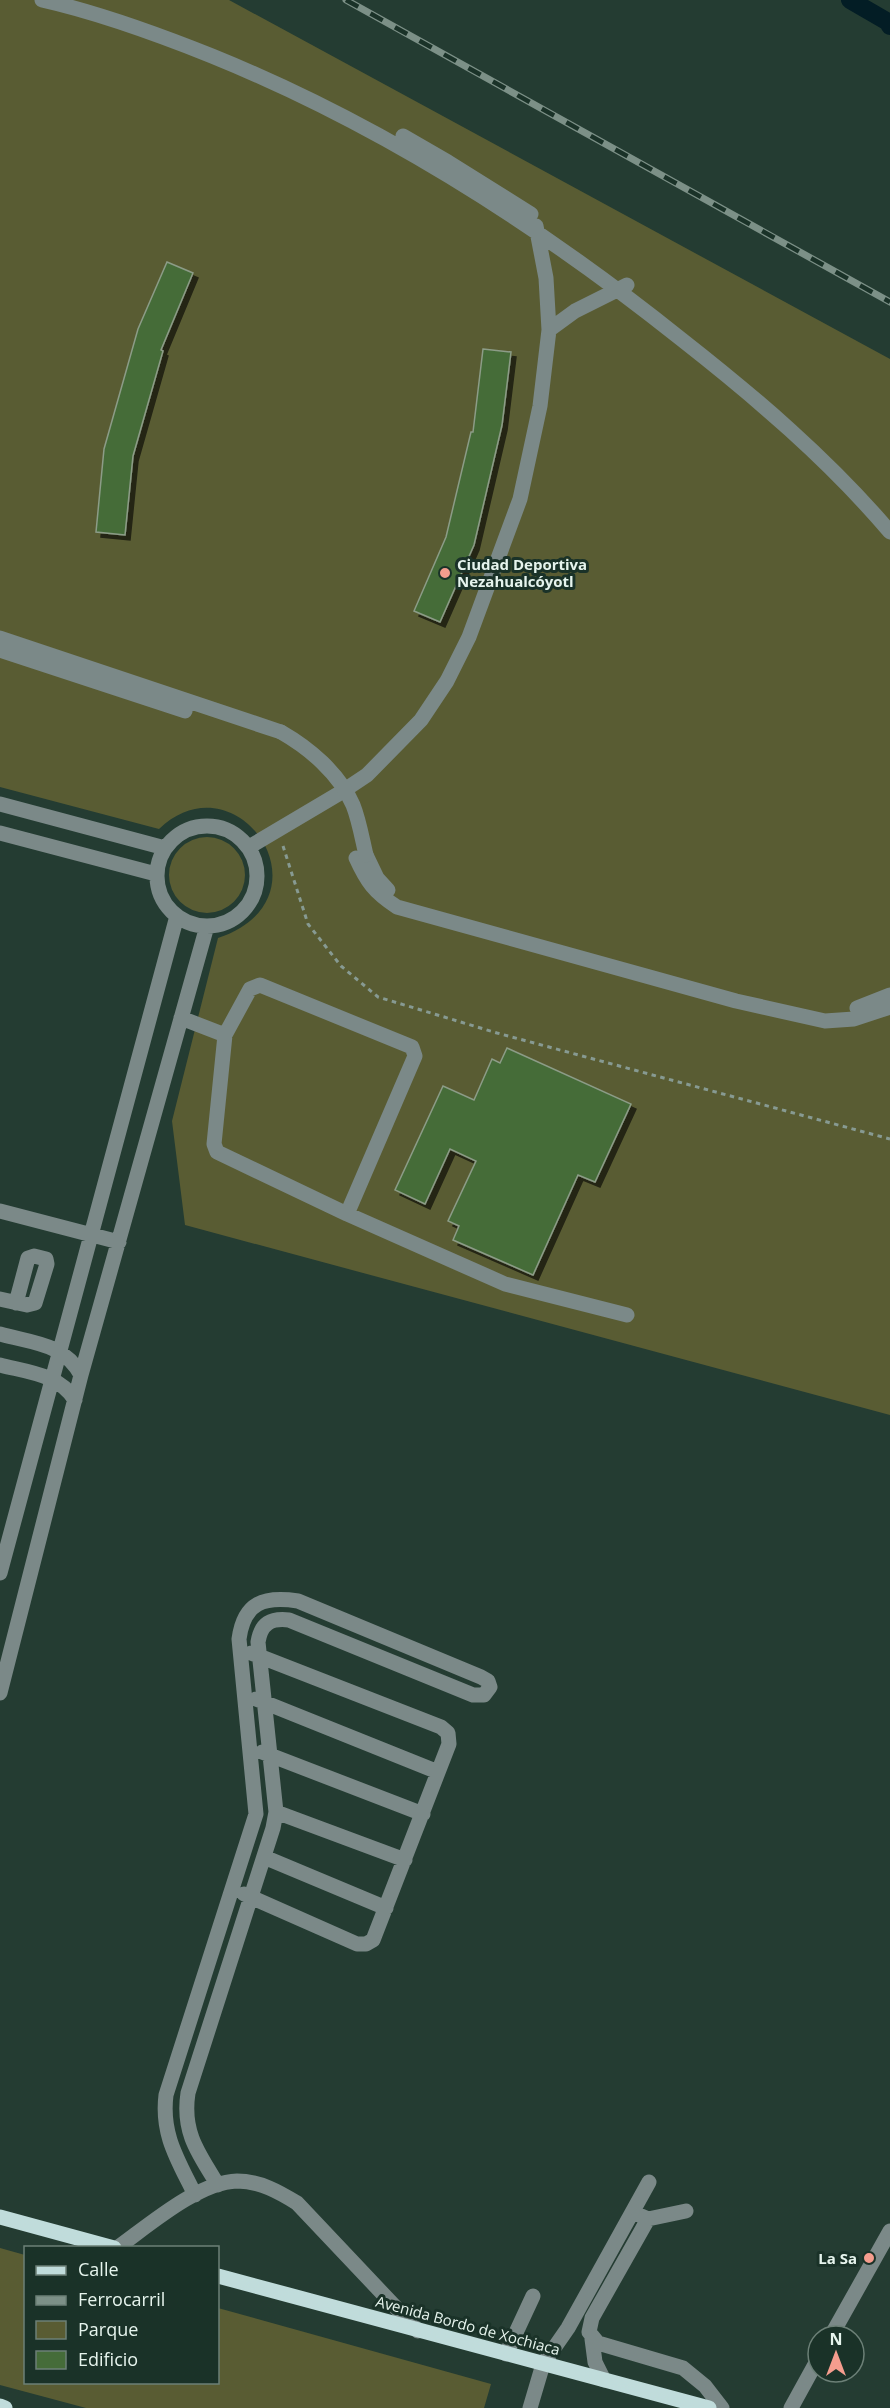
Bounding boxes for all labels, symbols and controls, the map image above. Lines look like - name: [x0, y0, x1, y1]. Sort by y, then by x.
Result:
- place label: Ciudad Deportiva Nezahualcóyotl: [457, 554, 587, 591]
- marker: Ciudad Deportiva Nezahualcóyotl: [438, 566, 452, 580]
- legend: [24, 2246, 219, 2384]
- place label: La Sa: [818, 2248, 857, 2268]
- marker: La Sa: [862, 2251, 876, 2265]
- text: Calle: [78, 2257, 119, 2281]
- text: Ferrocarril: [78, 2287, 165, 2311]
- street label: Avenida Bordo de Xochiaca: [374, 2291, 562, 2359]
- text: Parque: [78, 2317, 138, 2341]
- north arrow: [806, 2324, 866, 2384]
- text: N: [829, 2328, 843, 2350]
- text: Edificio: [78, 2347, 138, 2371]

